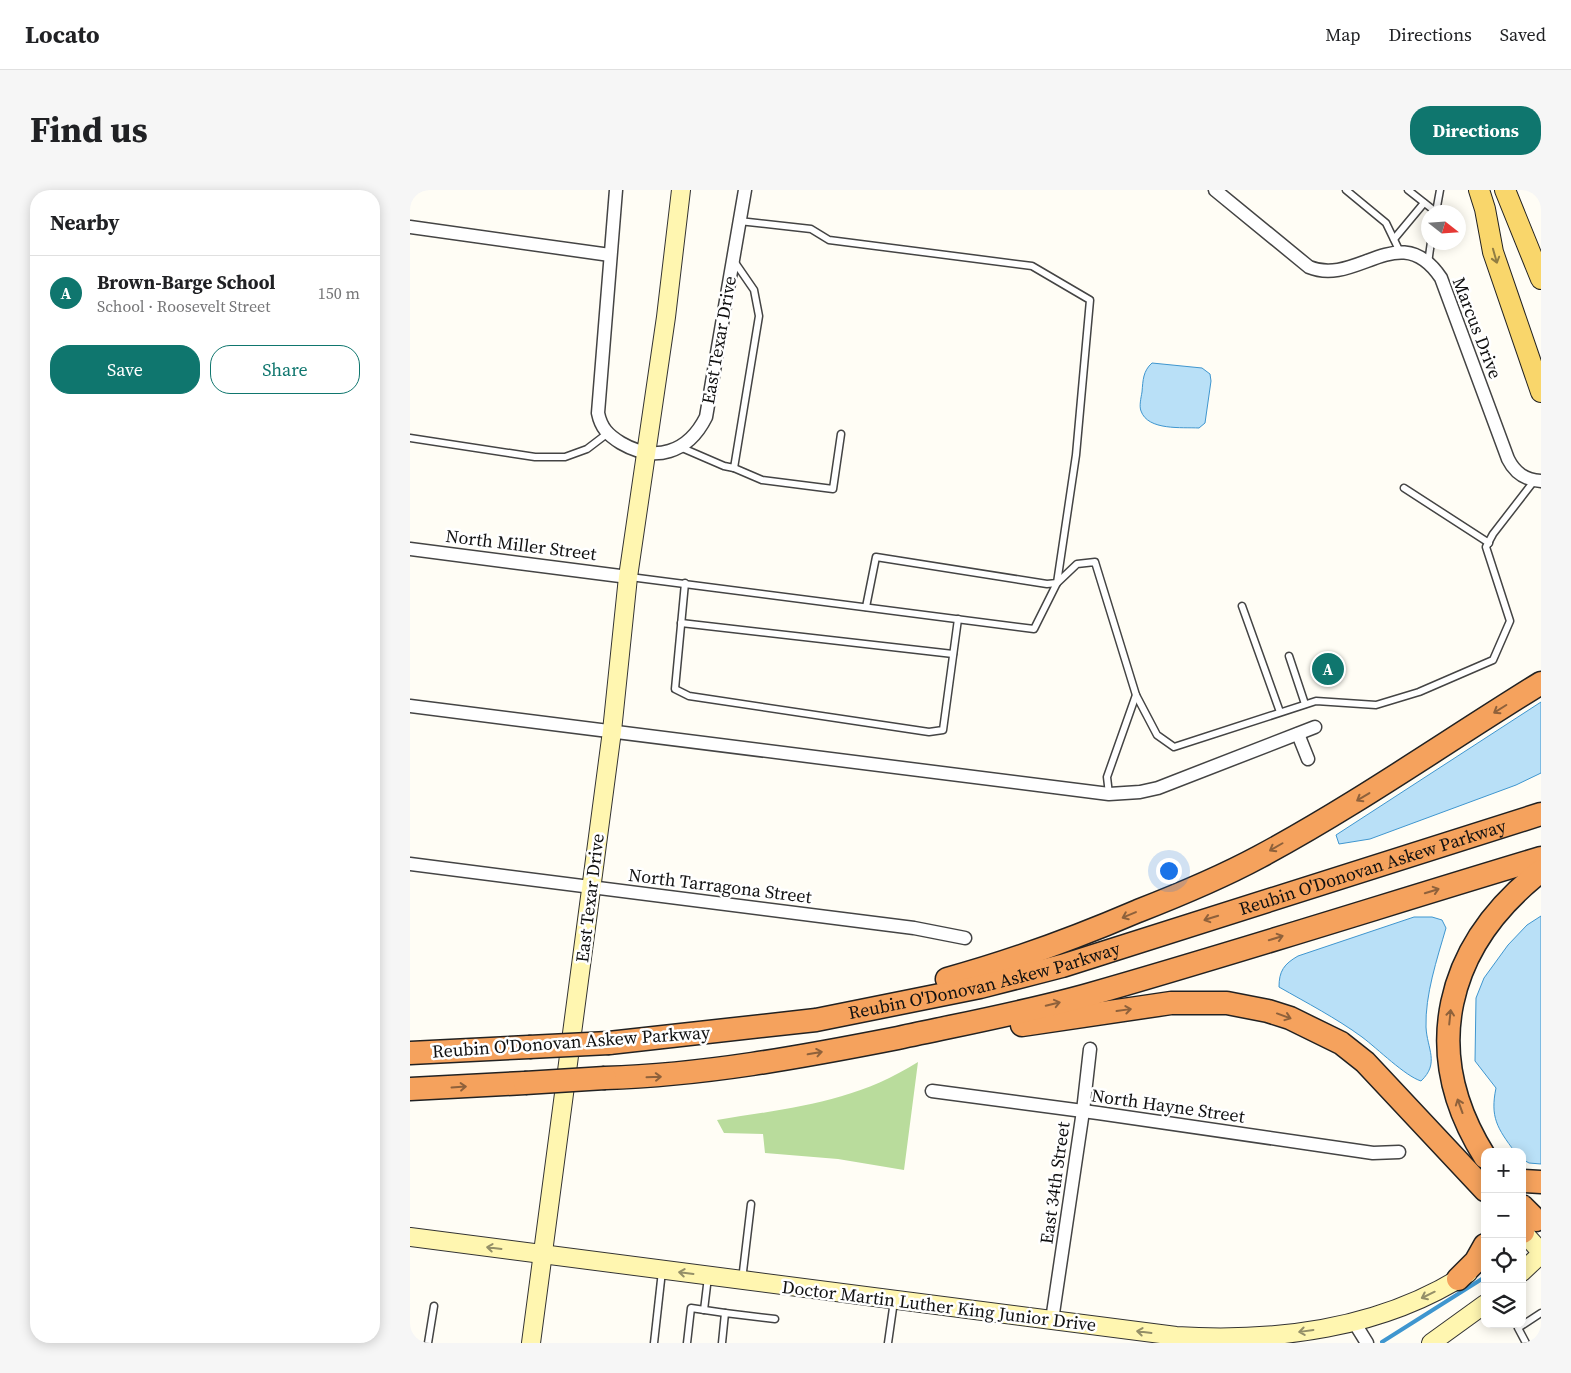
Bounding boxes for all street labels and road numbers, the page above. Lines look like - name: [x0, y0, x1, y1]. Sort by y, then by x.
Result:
- street label: Marcus Drive: [1447, 273, 1508, 382]
- street label: East Texar Drive: [695, 274, 742, 406]
- street label: North Miller Street: [444, 523, 598, 566]
- street label: Reubin O'Donovan Askew Parkway: [1236, 813, 1510, 921]
- street label: East Texar Drive: [569, 832, 610, 964]
- street label: North Tarragona Street: [627, 862, 813, 909]
- street label: Reubin O'Donovan Askew Parkway: [846, 935, 1124, 1025]
- street label: Reubin O'Donovan Askew Parkway: [431, 1019, 712, 1064]
- street label: North Hayne Street: [1090, 1082, 1246, 1129]
- street label: East 34th Street: [1034, 1120, 1075, 1246]
- street label: Doctor Martin Luther King Junior Drive: [780, 1274, 1098, 1337]

